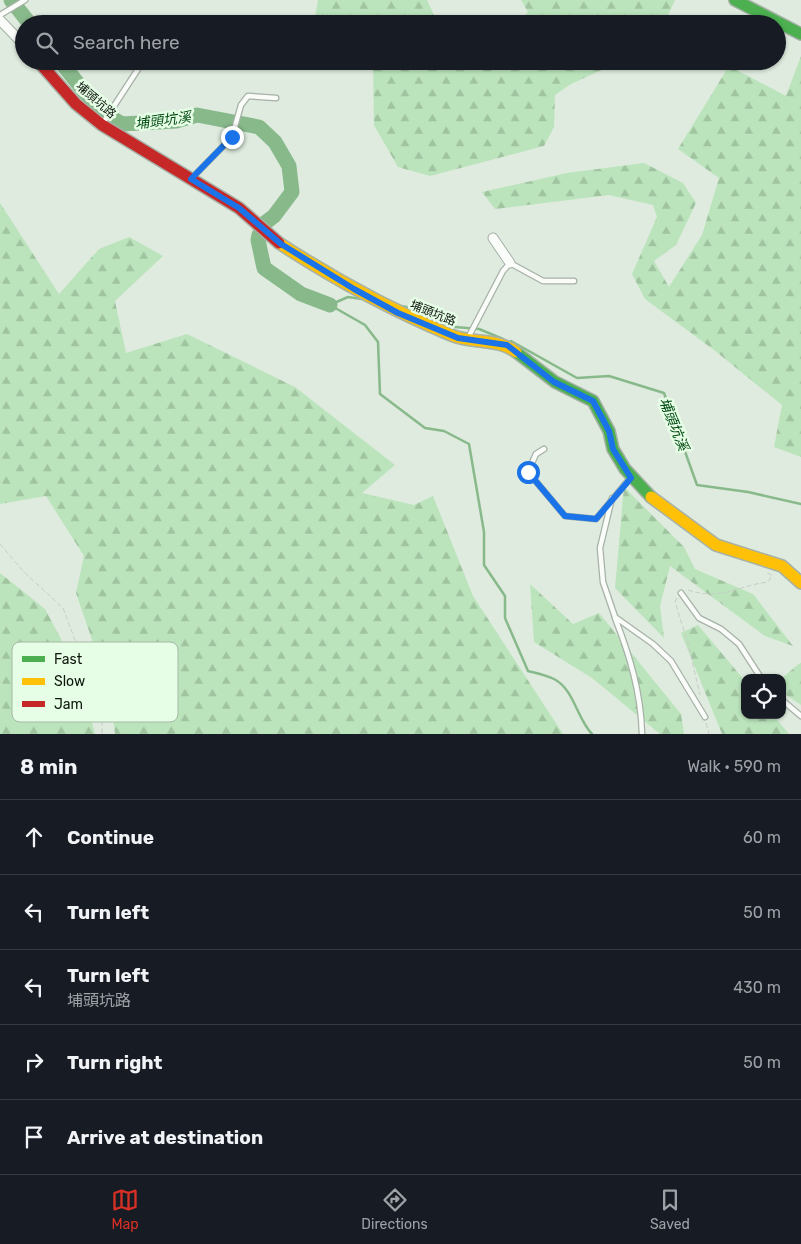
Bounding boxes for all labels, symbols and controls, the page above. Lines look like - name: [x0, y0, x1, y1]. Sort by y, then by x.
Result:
- search box: [15, 15, 786, 70]
- icon: search: [33, 29, 61, 57]
- text: Search here: [73, 31, 180, 54]
- street label: 埔頭坑路: [73, 79, 119, 121]
- water label: 埔頭坑溪: [134, 108, 194, 132]
- route end: [221, 126, 244, 149]
- street label: 埔頭坑路: [408, 298, 458, 328]
- water label: 埔頭坑溪: [655, 395, 693, 455]
- route start: [517, 461, 540, 484]
- legend: [12, 642, 178, 722]
- text: Fast: [54, 651, 83, 668]
- text: Slow: [54, 673, 85, 690]
- map controls: [741, 674, 786, 719]
- button: locate: [741, 674, 786, 719]
- text: Jam: [54, 696, 83, 713]
- text: 8 min: [20, 754, 77, 779]
- text: Walk · 590 m: [687, 757, 781, 776]
- icon: ahead: [20, 823, 48, 851]
- text: Continue: [67, 826, 154, 849]
- text: 60 m: [743, 828, 781, 847]
- icon: left: [20, 898, 48, 926]
- text: Turn left: [67, 901, 149, 924]
- text: 50 m: [743, 903, 781, 922]
- text: Turn left: [67, 964, 149, 987]
- icon: left: [20, 973, 48, 1001]
- text: 430 m: [733, 978, 781, 997]
- text: 埔頭坑路: [67, 991, 131, 1010]
- icon: right: [20, 1048, 48, 1076]
- text: Turn right: [67, 1051, 162, 1074]
- text: 50 m: [743, 1053, 781, 1072]
- icon: arrive: [20, 1123, 48, 1151]
- text: Arrive at destination: [67, 1126, 263, 1149]
- tab: Map: [111, 1186, 139, 1233]
- tab: Directions: [361, 1186, 428, 1233]
- tab: Saved: [650, 1186, 690, 1233]

